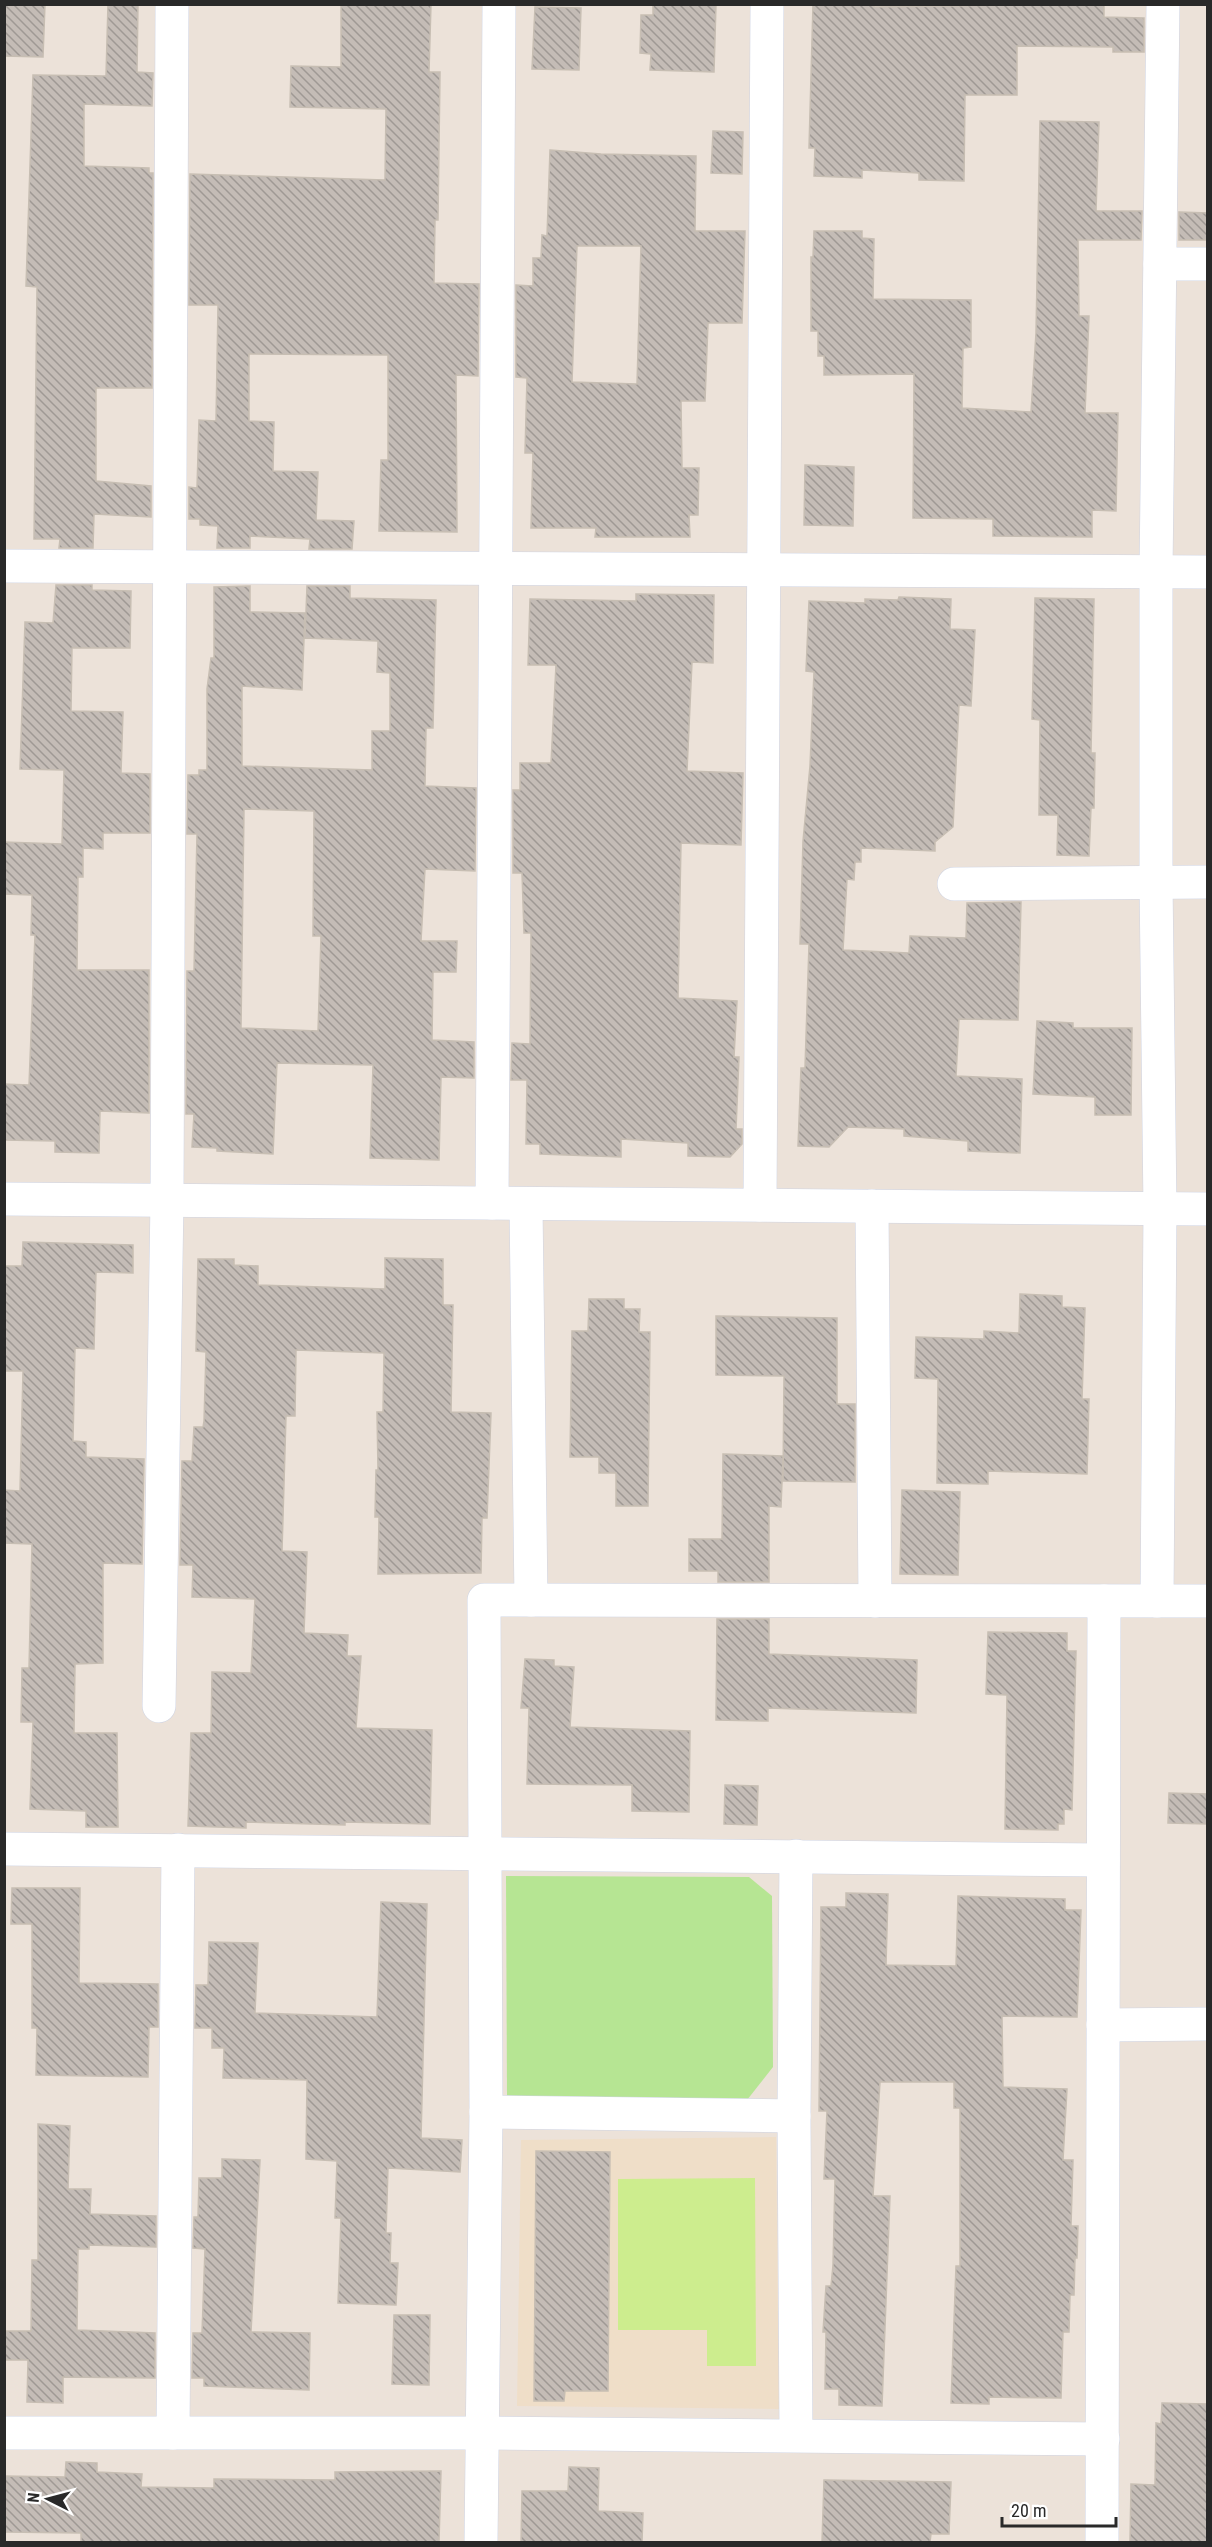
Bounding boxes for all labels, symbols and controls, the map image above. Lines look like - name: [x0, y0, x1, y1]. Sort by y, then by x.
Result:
- north arrow: [18, 2469, 78, 2529]
- scale bar: [1002, 2490, 1116, 2528]
- text: N: [24, 2492, 44, 2503]
- text: 20 m: [1011, 2500, 1046, 2521]

